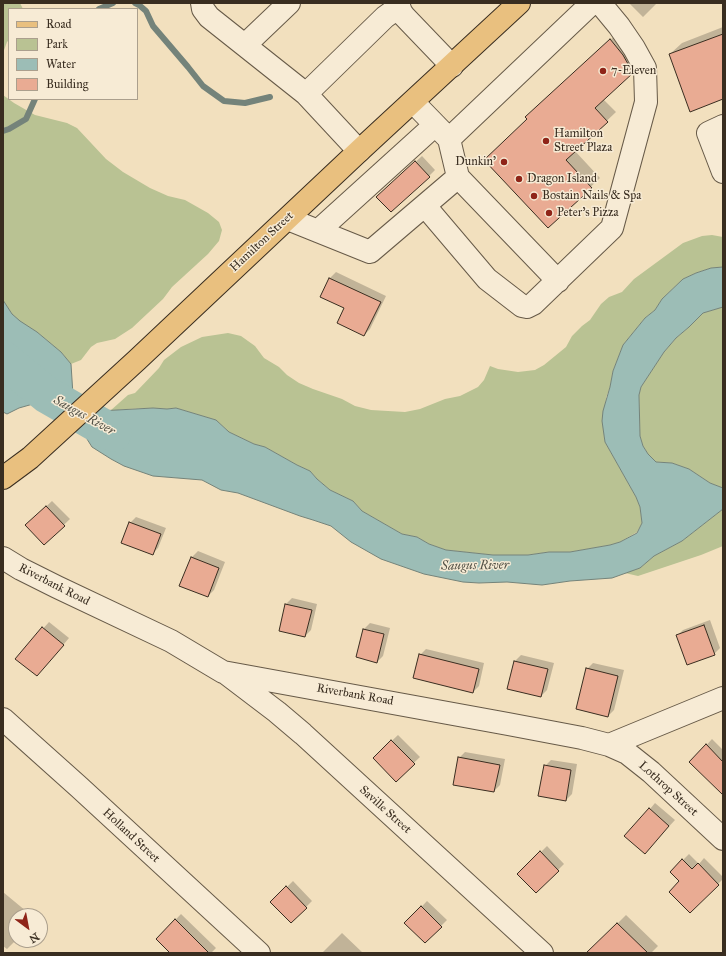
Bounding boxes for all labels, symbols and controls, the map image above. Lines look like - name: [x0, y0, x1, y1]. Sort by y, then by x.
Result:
- legend: [8, 8, 138, 100]
- text: Road: [46, 17, 72, 31]
- text: Park: [46, 37, 68, 51]
- text: Water: [46, 57, 76, 71]
- place label: 7-Eleven: [611, 64, 656, 78]
- marker: 7-Eleven: [598, 66, 608, 76]
- text: Building: [46, 77, 88, 91]
- place label: Hamilton Street Plaza: [554, 127, 612, 155]
- marker: Hamilton Street Plaza: [541, 136, 551, 146]
- place label: Dunkin': [455, 155, 496, 169]
- marker: Dunkin': [499, 157, 509, 167]
- place label: Dragon Island: [527, 172, 597, 186]
- marker: Dragon Island: [514, 174, 524, 184]
- place label: Bostain Nails & Spa: [542, 189, 641, 203]
- marker: Bostain Nails & Spa: [529, 191, 539, 201]
- place label: Peter's Pizza: [557, 206, 619, 220]
- marker: Peter's Pizza: [544, 208, 554, 218]
- street label: Hamilton Street: [227, 209, 297, 275]
- water label: Saugus River: [50, 393, 118, 439]
- water label: Saugus River: [441, 558, 509, 574]
- street label: Riverbank Road: [16, 561, 92, 609]
- street label: Riverbank Road: [315, 681, 395, 709]
- street label: Lothrop Street: [635, 759, 701, 819]
- street label: Saville Street: [356, 783, 414, 837]
- street label: Holland Street: [99, 806, 163, 866]
- north arrow: [8, 908, 48, 948]
- text: N: [27, 930, 42, 946]

